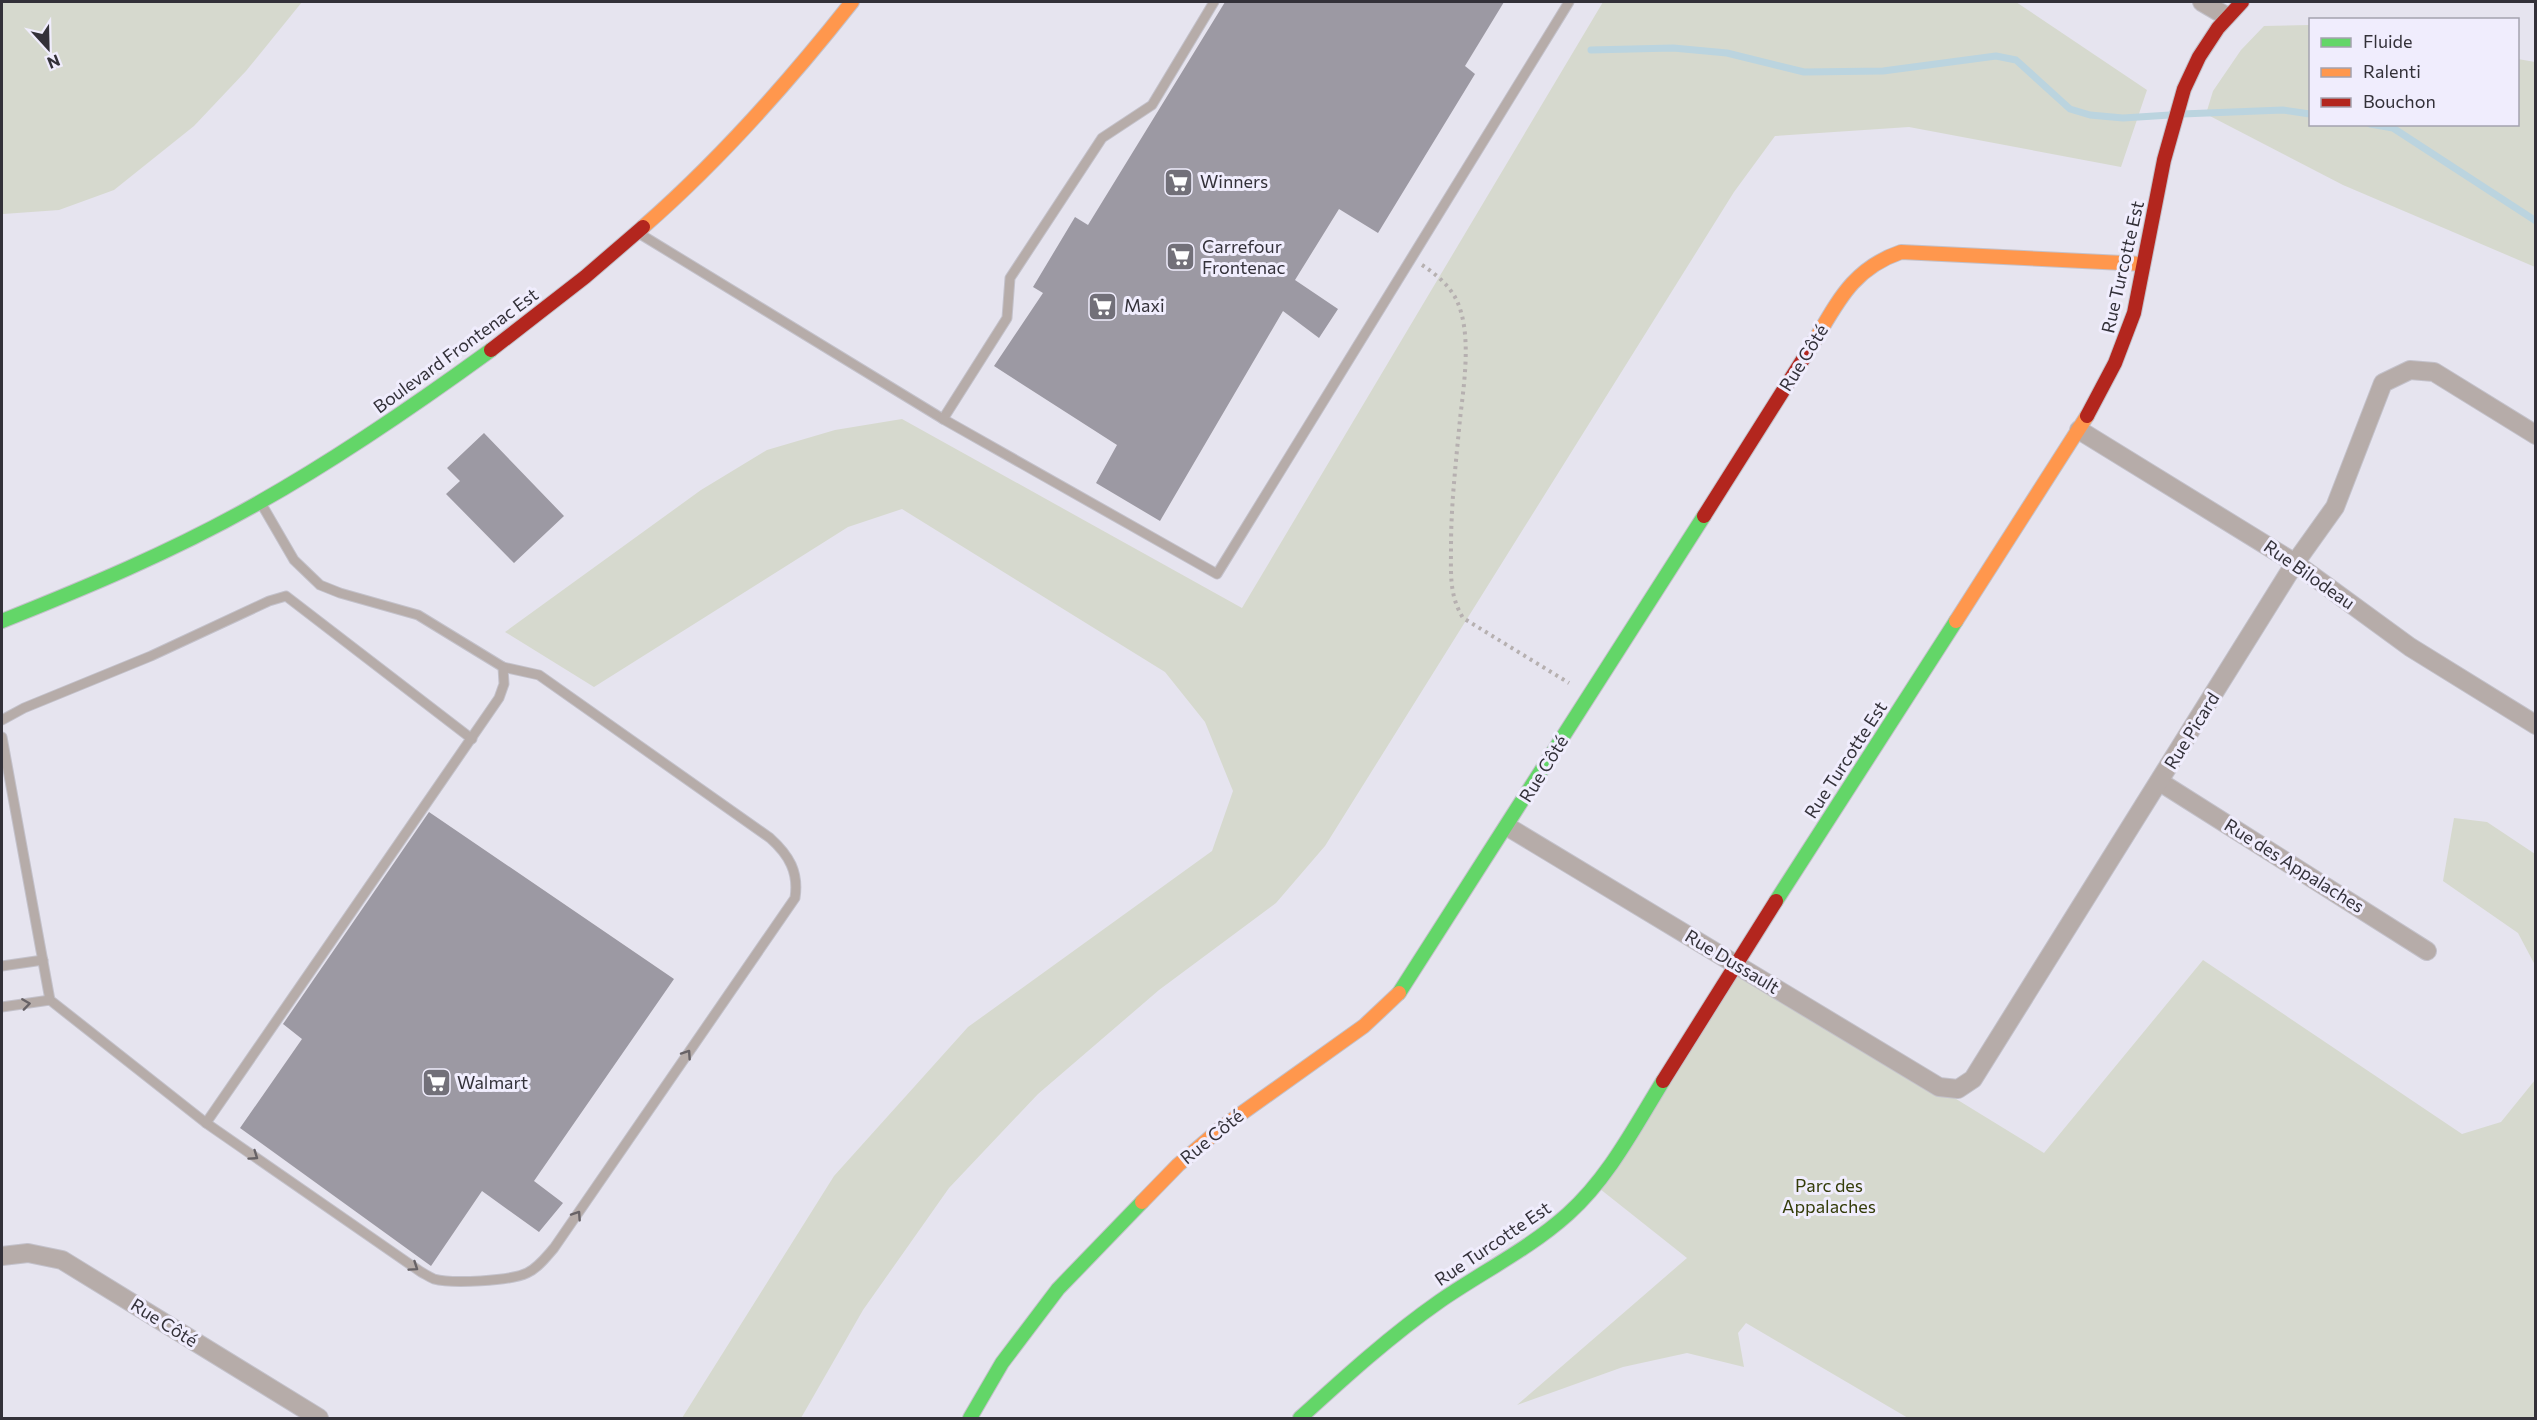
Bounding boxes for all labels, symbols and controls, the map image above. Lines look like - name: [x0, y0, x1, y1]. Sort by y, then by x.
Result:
- north arrow: [18, 18, 78, 78]
- legend: [2309, 18, 2519, 126]
- text: Fluide: [2363, 30, 2412, 52]
- text: N: [45, 51, 63, 73]
- text: Ralenti: [2363, 60, 2421, 82]
- text: Bouchon: [2363, 90, 2436, 112]
- supermarket icon: Winners: [1163, 166, 1195, 198]
- place label: Winners: [1200, 170, 1268, 192]
- street label: Rue Turcotte Est: [2096, 198, 2148, 335]
- place label: Carrefour Frontenac: [1202, 235, 1285, 278]
- supermarket icon: Carrefour Frontenac: [1165, 241, 1197, 273]
- street label: Boulevard Frontenac Est: [369, 283, 542, 417]
- supermarket icon: Maxi: [1087, 290, 1119, 322]
- place label: Maxi: [1124, 294, 1165, 316]
- street label: Rue Côté: [1774, 320, 1832, 395]
- street label: Rue Bilodeau: [2260, 535, 2359, 614]
- street label: Rue Picard: [2159, 688, 2223, 773]
- street label: Rue Turcotte Est: [1799, 697, 1891, 822]
- street label: Rue Côté: [1514, 731, 1572, 806]
- street label: Rue des Appalaches: [2221, 813, 2368, 917]
- street label: Rue Dussault: [1681, 924, 1784, 998]
- one-way arrow: [21, 998, 30, 1010]
- one-way arrow: [680, 1049, 691, 1060]
- supermarket icon: Walmart: [420, 1067, 452, 1099]
- place label: Walmart: [457, 1071, 528, 1093]
- street label: Rue Côté: [1175, 1104, 1247, 1168]
- one-way arrow: [247, 1149, 258, 1160]
- park label: Parc des Appalaches: [1782, 1174, 1876, 1217]
- street label: Rue Turcotte Est: [1430, 1196, 1555, 1290]
- one-way arrow: [570, 1210, 581, 1221]
- one-way arrow: [407, 1260, 418, 1271]
- street label: Rue Côté: [127, 1293, 202, 1351]

